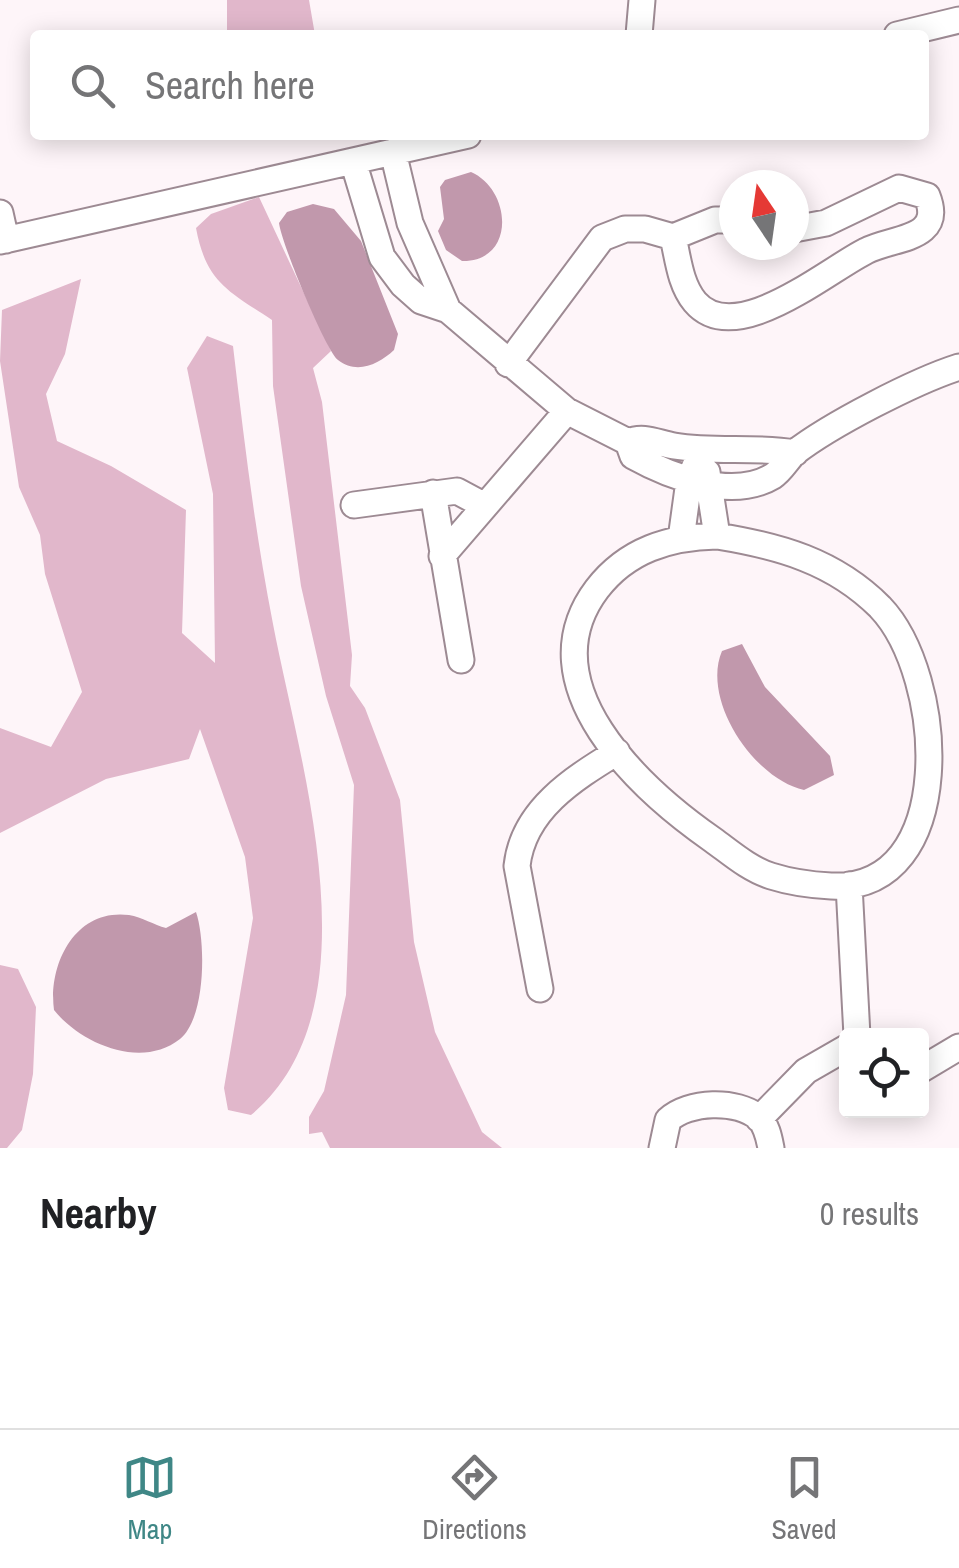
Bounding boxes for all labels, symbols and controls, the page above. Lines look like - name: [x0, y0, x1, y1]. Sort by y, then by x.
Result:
- search box: [30, 30, 929, 140]
- icon: search: [65, 58, 120, 113]
- text: Search here: [145, 60, 315, 111]
- north arrow: [719, 170, 809, 260]
- map controls: [839, 1028, 929, 1118]
- button: locate: [839, 1028, 929, 1118]
- text: Nearby: [40, 1185, 157, 1241]
- text: 0 results: [820, 1192, 919, 1235]
- tab: Map: [122, 1450, 177, 1548]
- tab: Directions: [422, 1450, 527, 1548]
- tab: Saved: [772, 1450, 837, 1548]

